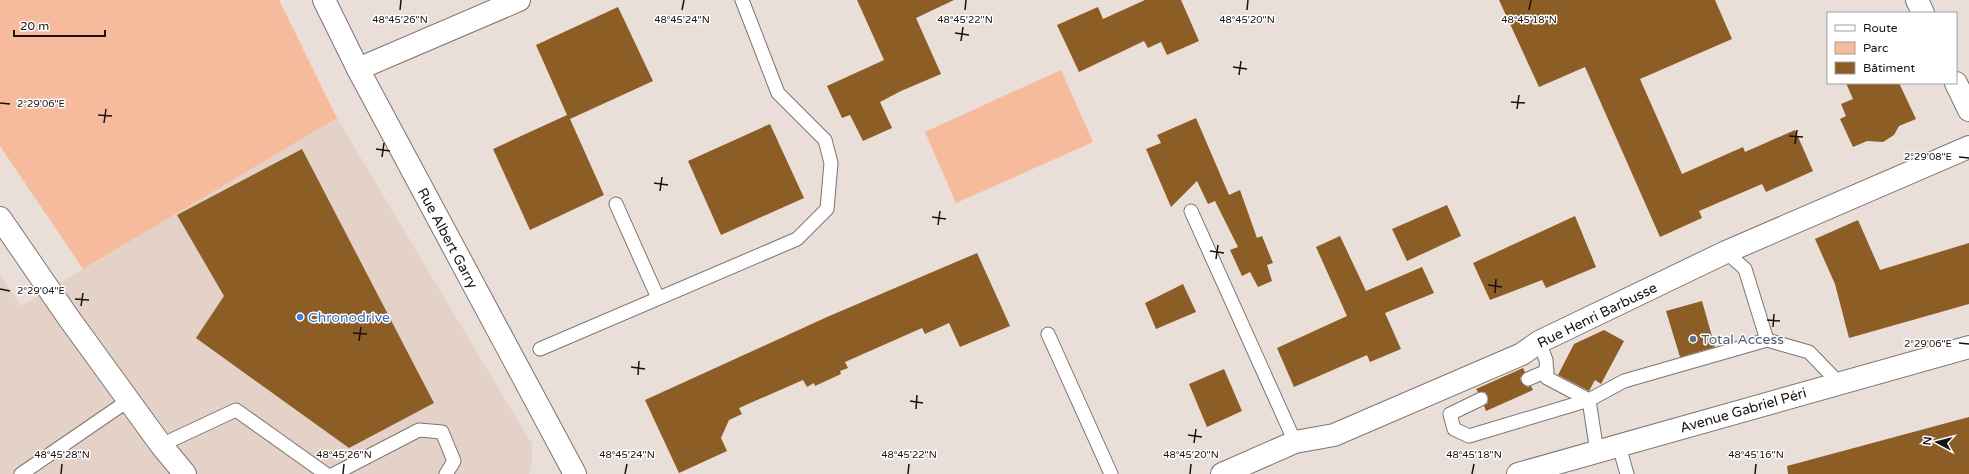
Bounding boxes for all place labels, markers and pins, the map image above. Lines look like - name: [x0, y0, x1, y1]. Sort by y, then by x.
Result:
- place label: Chronodrive: [308, 309, 390, 326]
- marker: Chronodrive: [295, 312, 305, 322]
- place label: Total Access: [1701, 331, 1784, 348]
- marker: Total Access: [1688, 334, 1698, 344]

